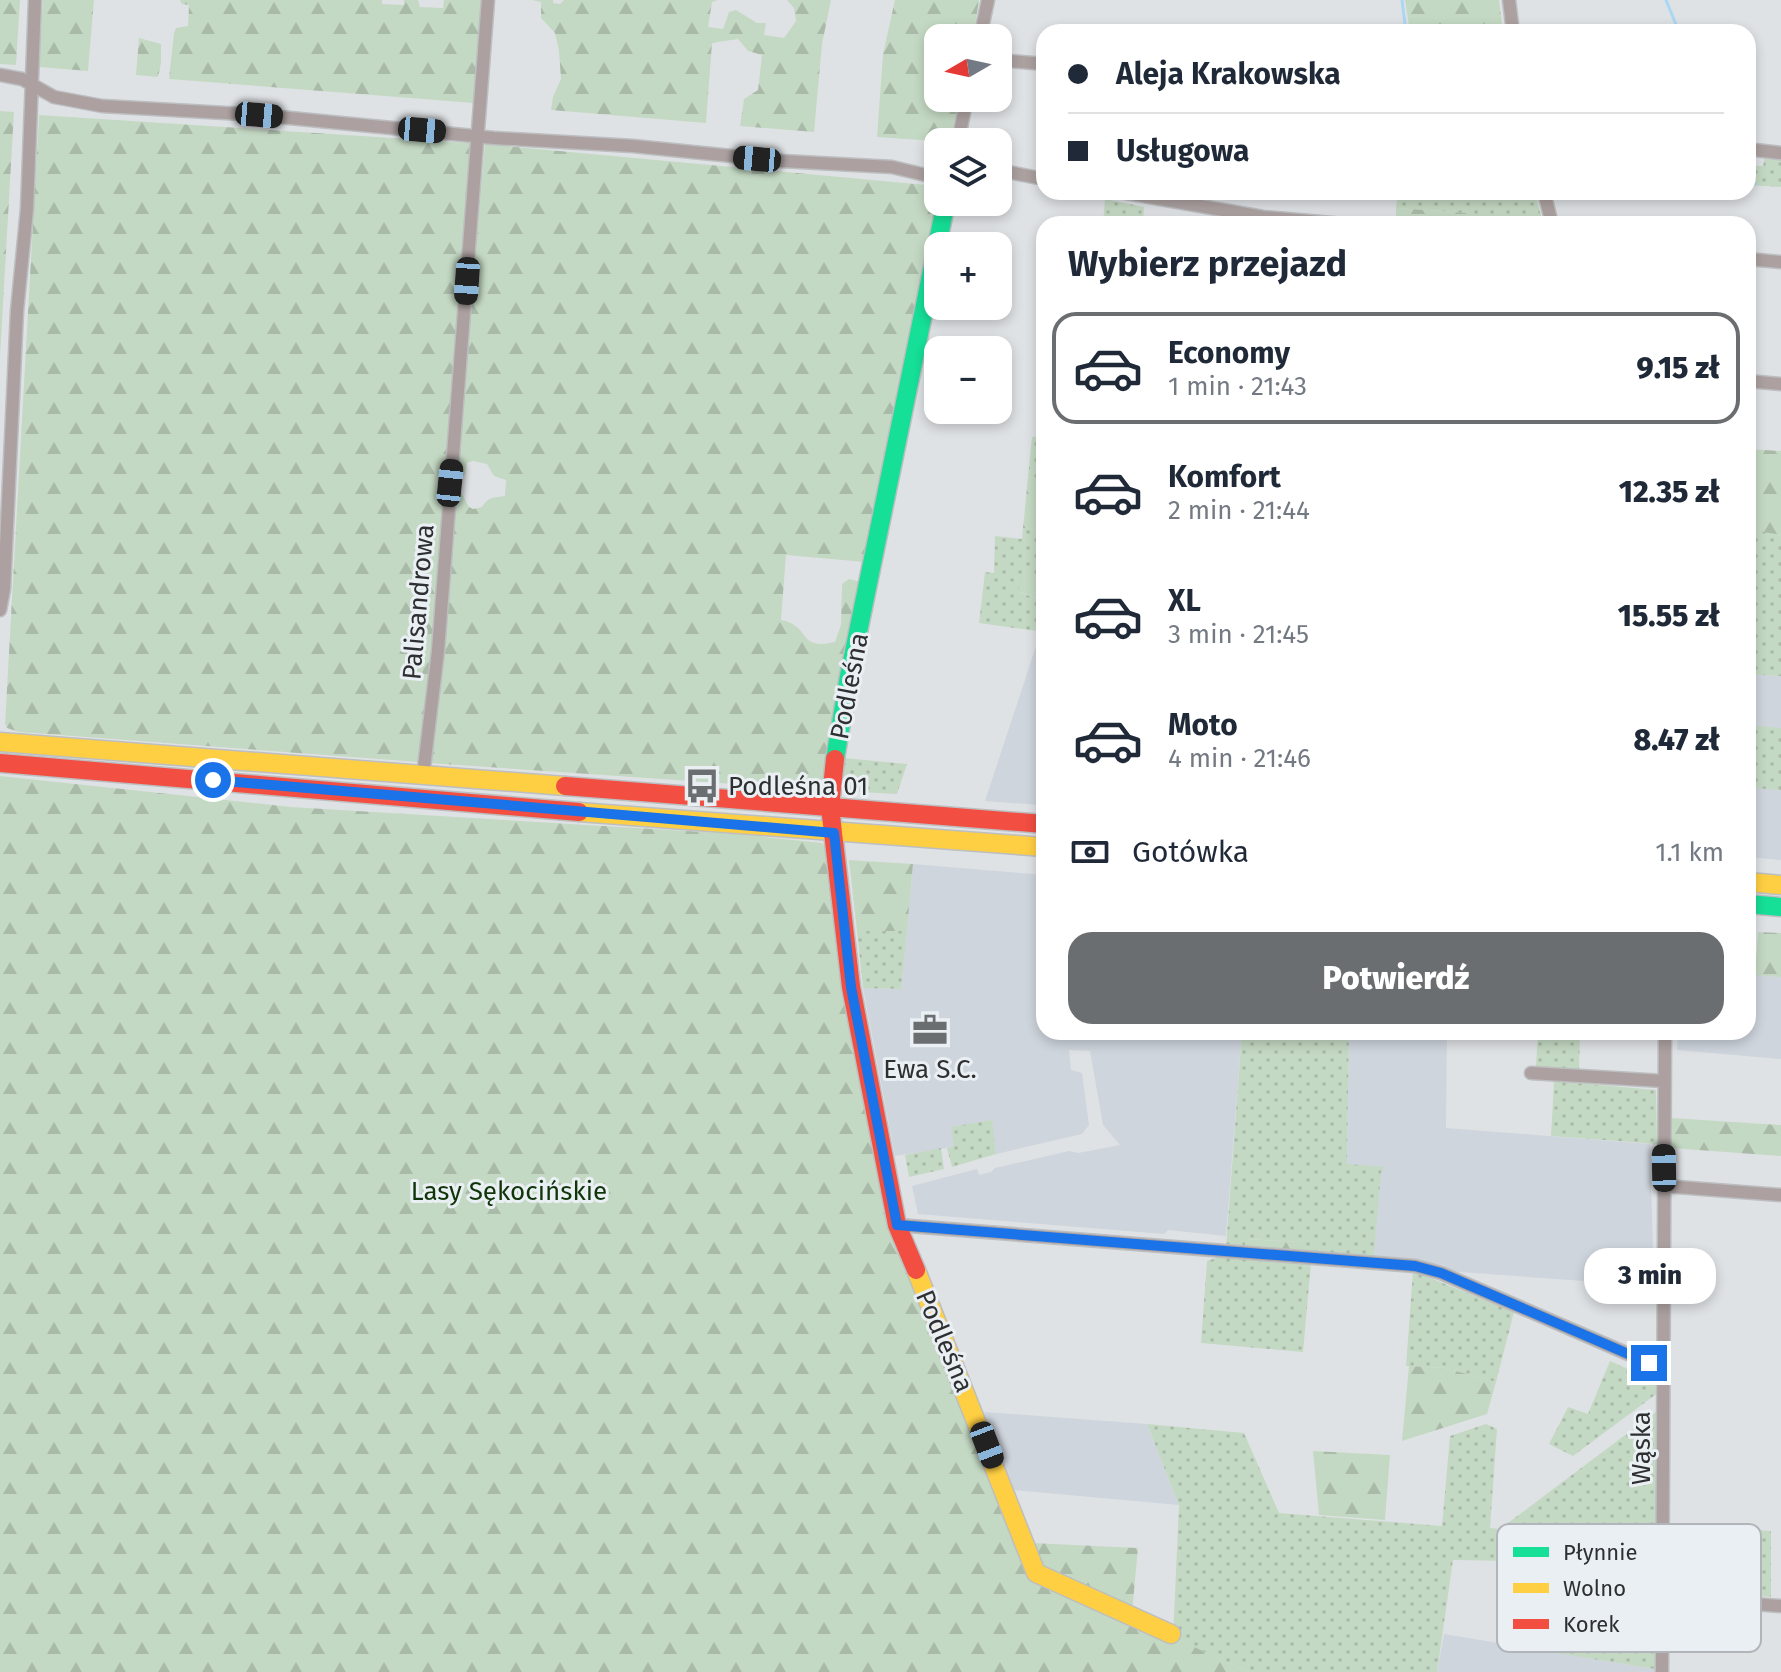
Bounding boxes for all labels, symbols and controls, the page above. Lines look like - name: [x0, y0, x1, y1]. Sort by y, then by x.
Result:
- north arrow: [924, 24, 1012, 112]
- map controls: [924, 24, 1012, 424]
- text: Aleja Krakowska: [1116, 56, 1341, 92]
- car: [234, 101, 284, 129]
- car: [397, 116, 447, 144]
- button: layers: [924, 128, 1012, 216]
- text: Usługowa: [1116, 133, 1249, 169]
- car: [732, 145, 782, 173]
- button: +: [924, 232, 1012, 320]
- text: Wybierz przejazd: [1068, 242, 1347, 286]
- car: [453, 256, 481, 306]
- icon: car: [1072, 332, 1144, 404]
- text: Economy: [1168, 335, 1290, 371]
- button: −: [924, 336, 1012, 424]
- text: 9.15 zł: [1637, 350, 1720, 386]
- text: 1 min · 21:43: [1168, 371, 1307, 402]
- icon: car: [1072, 456, 1144, 528]
- car: [436, 458, 464, 508]
- text: Komfort: [1168, 459, 1281, 495]
- text: 12.35 zł: [1619, 474, 1720, 510]
- text: 2 min · 21:44: [1168, 495, 1310, 526]
- street label: Palisandrowa: [396, 523, 441, 681]
- icon: car: [1072, 580, 1144, 652]
- text: XL: [1168, 583, 1201, 619]
- text: 15.55 zł: [1618, 598, 1720, 634]
- text: 3 min · 21:45: [1168, 619, 1309, 650]
- street label: Podleśna: [824, 630, 875, 742]
- icon: car: [1072, 704, 1144, 776]
- text: Moto: [1168, 707, 1238, 743]
- text: 8.47 zł: [1633, 722, 1720, 758]
- text: 4 min · 21:46: [1168, 743, 1311, 774]
- route start: [195, 762, 231, 798]
- bus stop icon: Podleśna 01: [683, 767, 721, 805]
- place label: Podleśna 01: [728, 771, 868, 802]
- icon: cash: [1068, 830, 1112, 874]
- text: Gotówka: [1132, 834, 1249, 870]
- text: 1.1 km: [1655, 837, 1724, 868]
- button: Potwierdź: [1068, 932, 1724, 1024]
- office icon: Ewa S.C.: [911, 1011, 949, 1049]
- place label: Ewa S.C.: [883, 1054, 977, 1085]
- car: [1652, 1144, 1676, 1192]
- park label: Lasy Sękocińskie: [411, 1176, 607, 1207]
- callout: 3 min: [1583, 1247, 1715, 1303]
- text: 3 min: [1618, 1260, 1682, 1291]
- street label: Podleśna: [909, 1285, 980, 1397]
- route end: [1631, 1345, 1667, 1381]
- street label: Wąska: [1626, 1411, 1657, 1485]
- car: [967, 1418, 1007, 1472]
- legend: [1497, 1524, 1761, 1652]
- text: Płynnie: [1563, 1539, 1637, 1566]
- text: Wolno: [1563, 1575, 1626, 1602]
- text: Korek: [1563, 1611, 1620, 1638]

